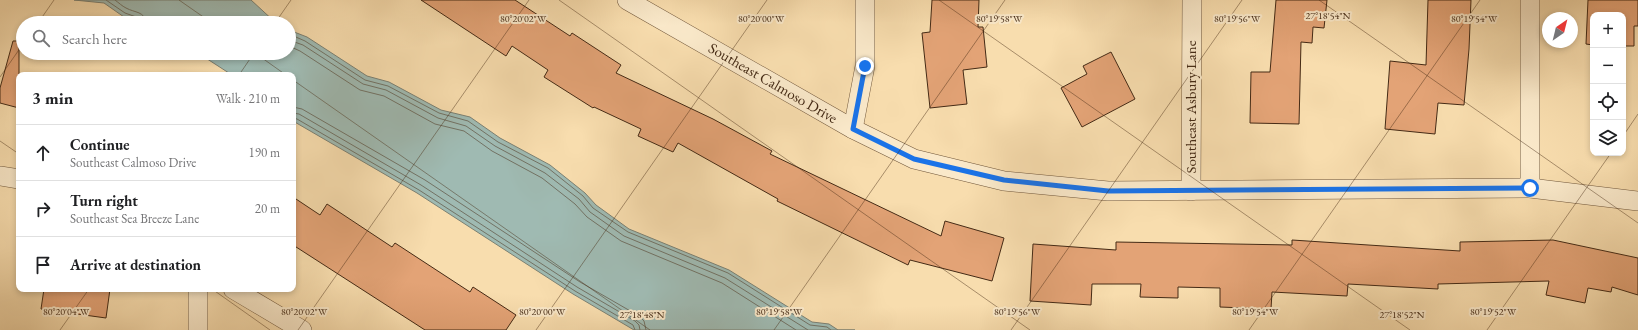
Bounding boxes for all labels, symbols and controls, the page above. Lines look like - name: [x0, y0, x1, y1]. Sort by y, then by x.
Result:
- text: 27°18'54"N: [1306, 9, 1351, 22]
- text: 80°20'02"W: [500, 12, 547, 25]
- text: 80°20'00"W: [738, 12, 785, 25]
- text: 80°19'58"W: [976, 12, 1023, 25]
- text: 80°19'56"W: [1214, 12, 1261, 25]
- text: 80°19'54"W: [1451, 12, 1498, 25]
- north arrow: [1542, 12, 1578, 48]
- map controls: [1590, 12, 1626, 156]
- button: +: [1590, 12, 1626, 48]
- search box: [16, 16, 296, 60]
- icon: search: [30, 27, 52, 49]
- text: Search here: [62, 29, 127, 48]
- street label: Southeast Calmoso Drive: [705, 38, 841, 127]
- street label: Southeast Asbury Lane: [1181, 40, 1200, 174]
- button: −: [1590, 48, 1626, 84]
- route end: [856, 57, 874, 75]
- button: locate: [1590, 84, 1626, 120]
- text: 3 min: [32, 87, 73, 109]
- text: Walk · 210 m: [216, 90, 280, 107]
- button: layers: [1590, 120, 1626, 156]
- text: Continue: [70, 135, 130, 154]
- icon: ahead: [32, 142, 54, 164]
- text: 190 m: [249, 144, 280, 161]
- text: Southeast Calmoso Drive: [70, 154, 196, 171]
- route start: [1521, 179, 1539, 197]
- text: Turn right: [70, 191, 138, 210]
- icon: right: [32, 198, 54, 220]
- text: 20 m: [255, 200, 280, 217]
- text: Southeast Sea Breeze Lane: [70, 210, 199, 227]
- icon: arrive: [32, 254, 54, 276]
- text: Arrive at destination: [70, 255, 201, 274]
- text: 80°20'04"W: [43, 305, 90, 318]
- text: 80°20'02"W: [281, 305, 328, 318]
- text: 80°20'00"W: [519, 305, 566, 318]
- text: 80°19'58"W: [756, 305, 803, 318]
- text: 80°19'56"W: [994, 305, 1041, 318]
- text: 80°19'54"W: [1232, 305, 1279, 318]
- text: 80°19'52"W: [1470, 305, 1517, 318]
- text: 27°18'48"N: [620, 308, 665, 321]
- text: 27°18'52"N: [1380, 308, 1425, 321]

